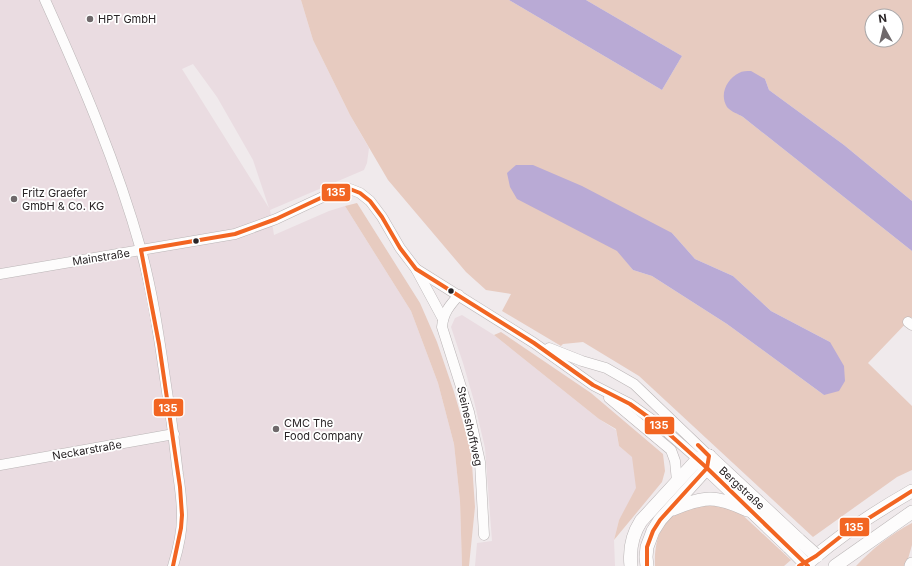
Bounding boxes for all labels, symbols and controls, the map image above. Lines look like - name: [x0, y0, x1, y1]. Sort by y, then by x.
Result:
- north arrow: [864, 8, 904, 48]
- text: N: [877, 11, 888, 26]
- place label: HPT GmbH: [98, 12, 156, 26]
- marker: HPT GmbH: [85, 14, 95, 24]
- line badge: 135: [321, 183, 351, 202]
- text: 135: [327, 185, 345, 199]
- place label: Fritz Graefer GmbH & Co. KG: [22, 186, 104, 213]
- marker: Fritz Graefer GmbH & Co. KG: [9, 194, 19, 204]
- unlabelled marker: [191, 236, 201, 246]
- street label: Mainstraße: [71, 246, 131, 268]
- unlabelled marker: [446, 286, 456, 296]
- street label: Steineshoffweg: [454, 385, 486, 467]
- line badge: 135: [153, 398, 184, 417]
- text: 135: [159, 401, 177, 415]
- place label: CMC The Food Company: [284, 416, 363, 443]
- line badge: 135: [644, 416, 675, 435]
- text: 135: [650, 418, 668, 432]
- marker: CMC The Food Company: [271, 424, 281, 434]
- street label: Neckarstraße: [51, 437, 123, 463]
- street label: Bergstraße: [716, 463, 768, 513]
- line badge: 135: [839, 517, 870, 537]
- text: 135: [845, 520, 863, 534]

